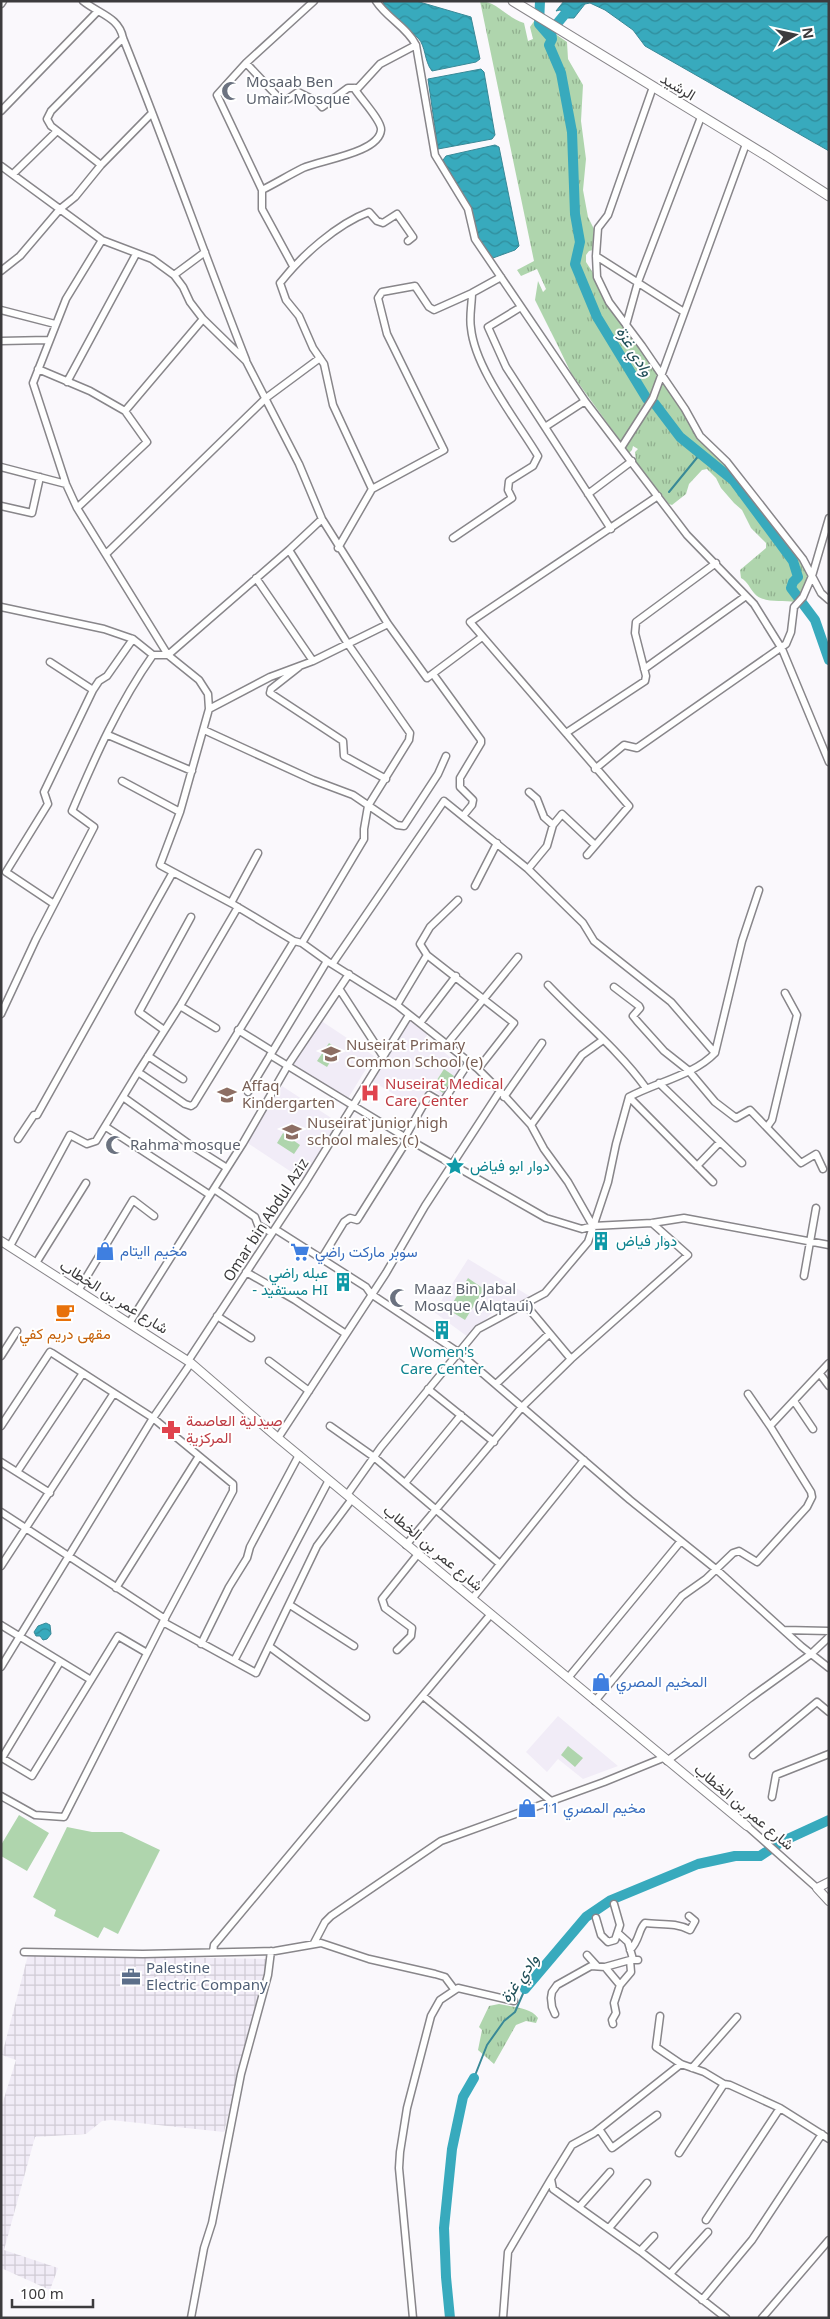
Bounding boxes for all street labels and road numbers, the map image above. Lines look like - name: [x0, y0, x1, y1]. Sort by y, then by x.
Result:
- street label: الرشيد: [657, 68, 700, 104]
- street label: Omar bin Abdul Aziz: [218, 1154, 313, 1285]
- street label: شارع عمر بن الخطاب: [55, 1255, 173, 1339]
- street label: شارع عمر بن الخطاب: [378, 1500, 488, 1597]
- street label: شارع عمر بن الخطاب: [689, 1759, 799, 1856]

